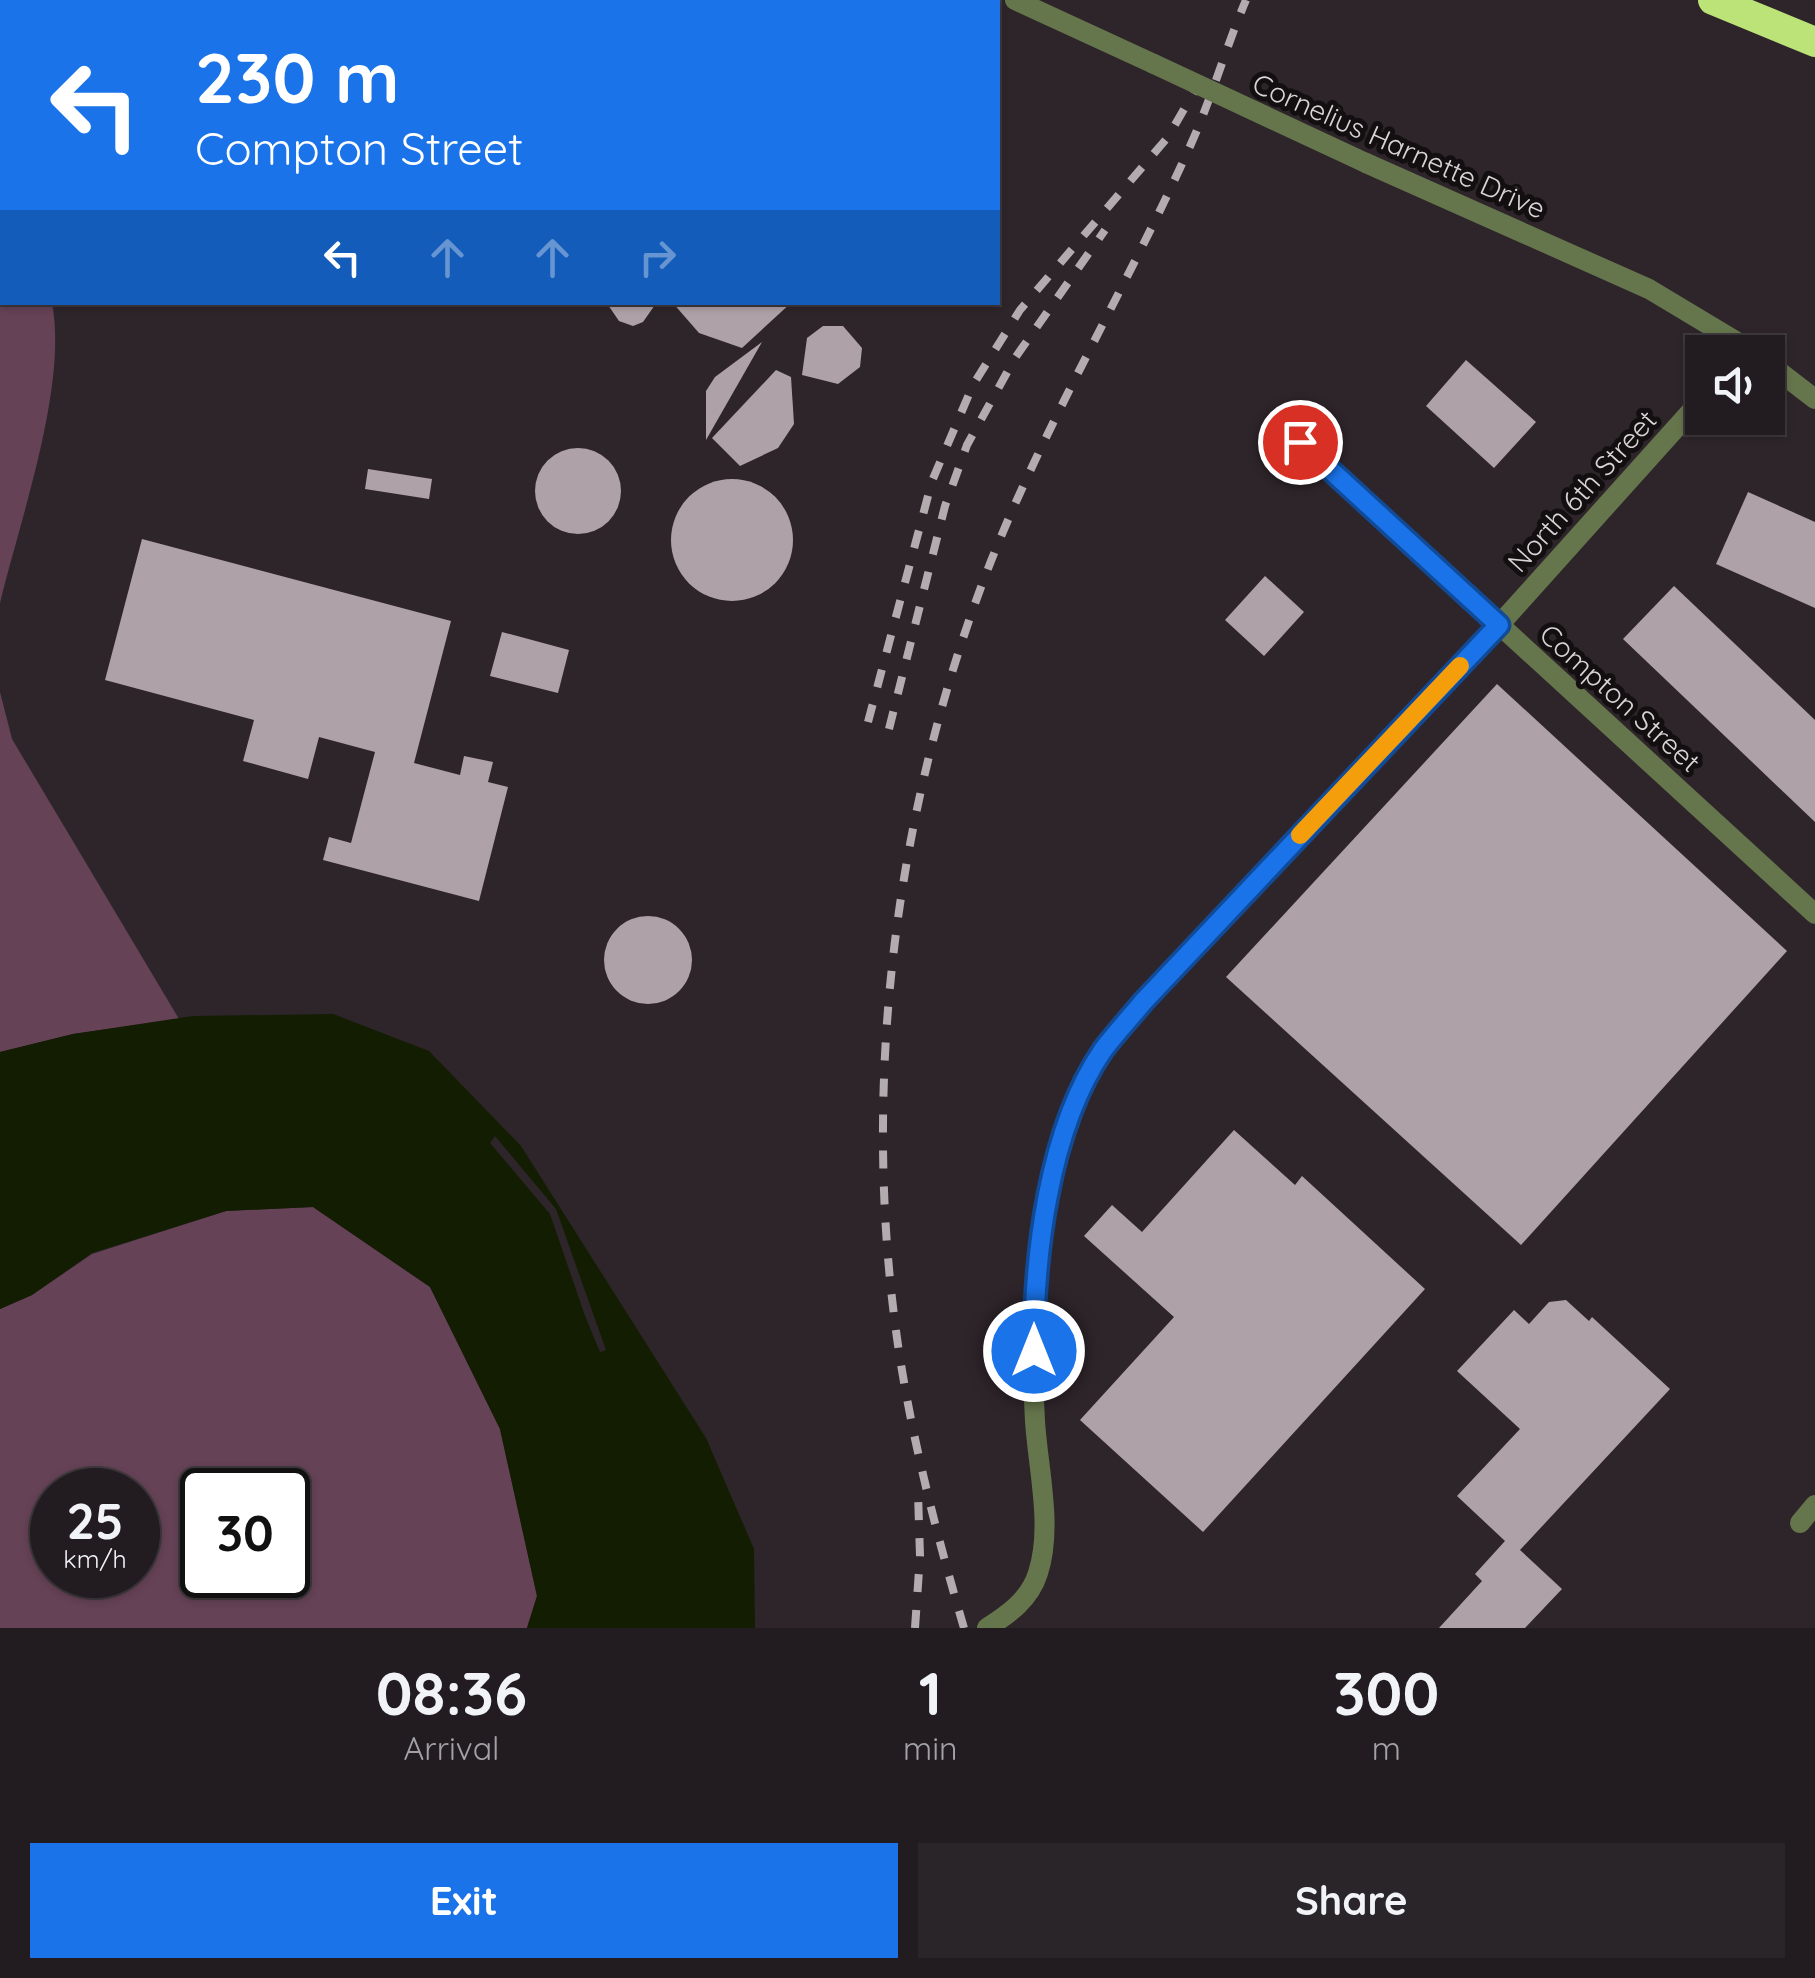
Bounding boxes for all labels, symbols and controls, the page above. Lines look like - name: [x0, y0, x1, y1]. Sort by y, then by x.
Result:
- text: 230 m: [195, 33, 400, 121]
- icon: left: [30, 40, 160, 170]
- street label: Cornelius Harnette Drive: [1247, 65, 1551, 226]
- text: Compton Street: [195, 120, 523, 176]
- icon: left: [315, 230, 370, 285]
- icon: ahead: [420, 230, 475, 285]
- icon: ahead: [525, 230, 580, 285]
- icon: right: [630, 230, 685, 285]
- map controls: [1685, 335, 1785, 435]
- button: sound: [1685, 335, 1785, 435]
- pin: [1258, 400, 1343, 485]
- street label: North 6th Street: [1500, 403, 1663, 579]
- icon: arrive: [1273, 415, 1328, 470]
- street label: Compton Street: [1533, 616, 1708, 779]
- position arrow: [982, 1299, 1086, 1403]
- speed limit sign: 30: [180, 1468, 310, 1598]
- text: 25: [66, 1489, 124, 1552]
- text: km/h: [63, 1543, 127, 1574]
- text: 08:36: [376, 1655, 527, 1730]
- text: 1: [919, 1655, 942, 1730]
- text: 300: [1333, 1655, 1439, 1730]
- text: Arrival: [404, 1728, 499, 1768]
- text: min: [903, 1728, 958, 1768]
- text: m: [1372, 1728, 1401, 1768]
- button: Exit: [30, 1843, 898, 1958]
- button: Share: [918, 1843, 1785, 1958]

